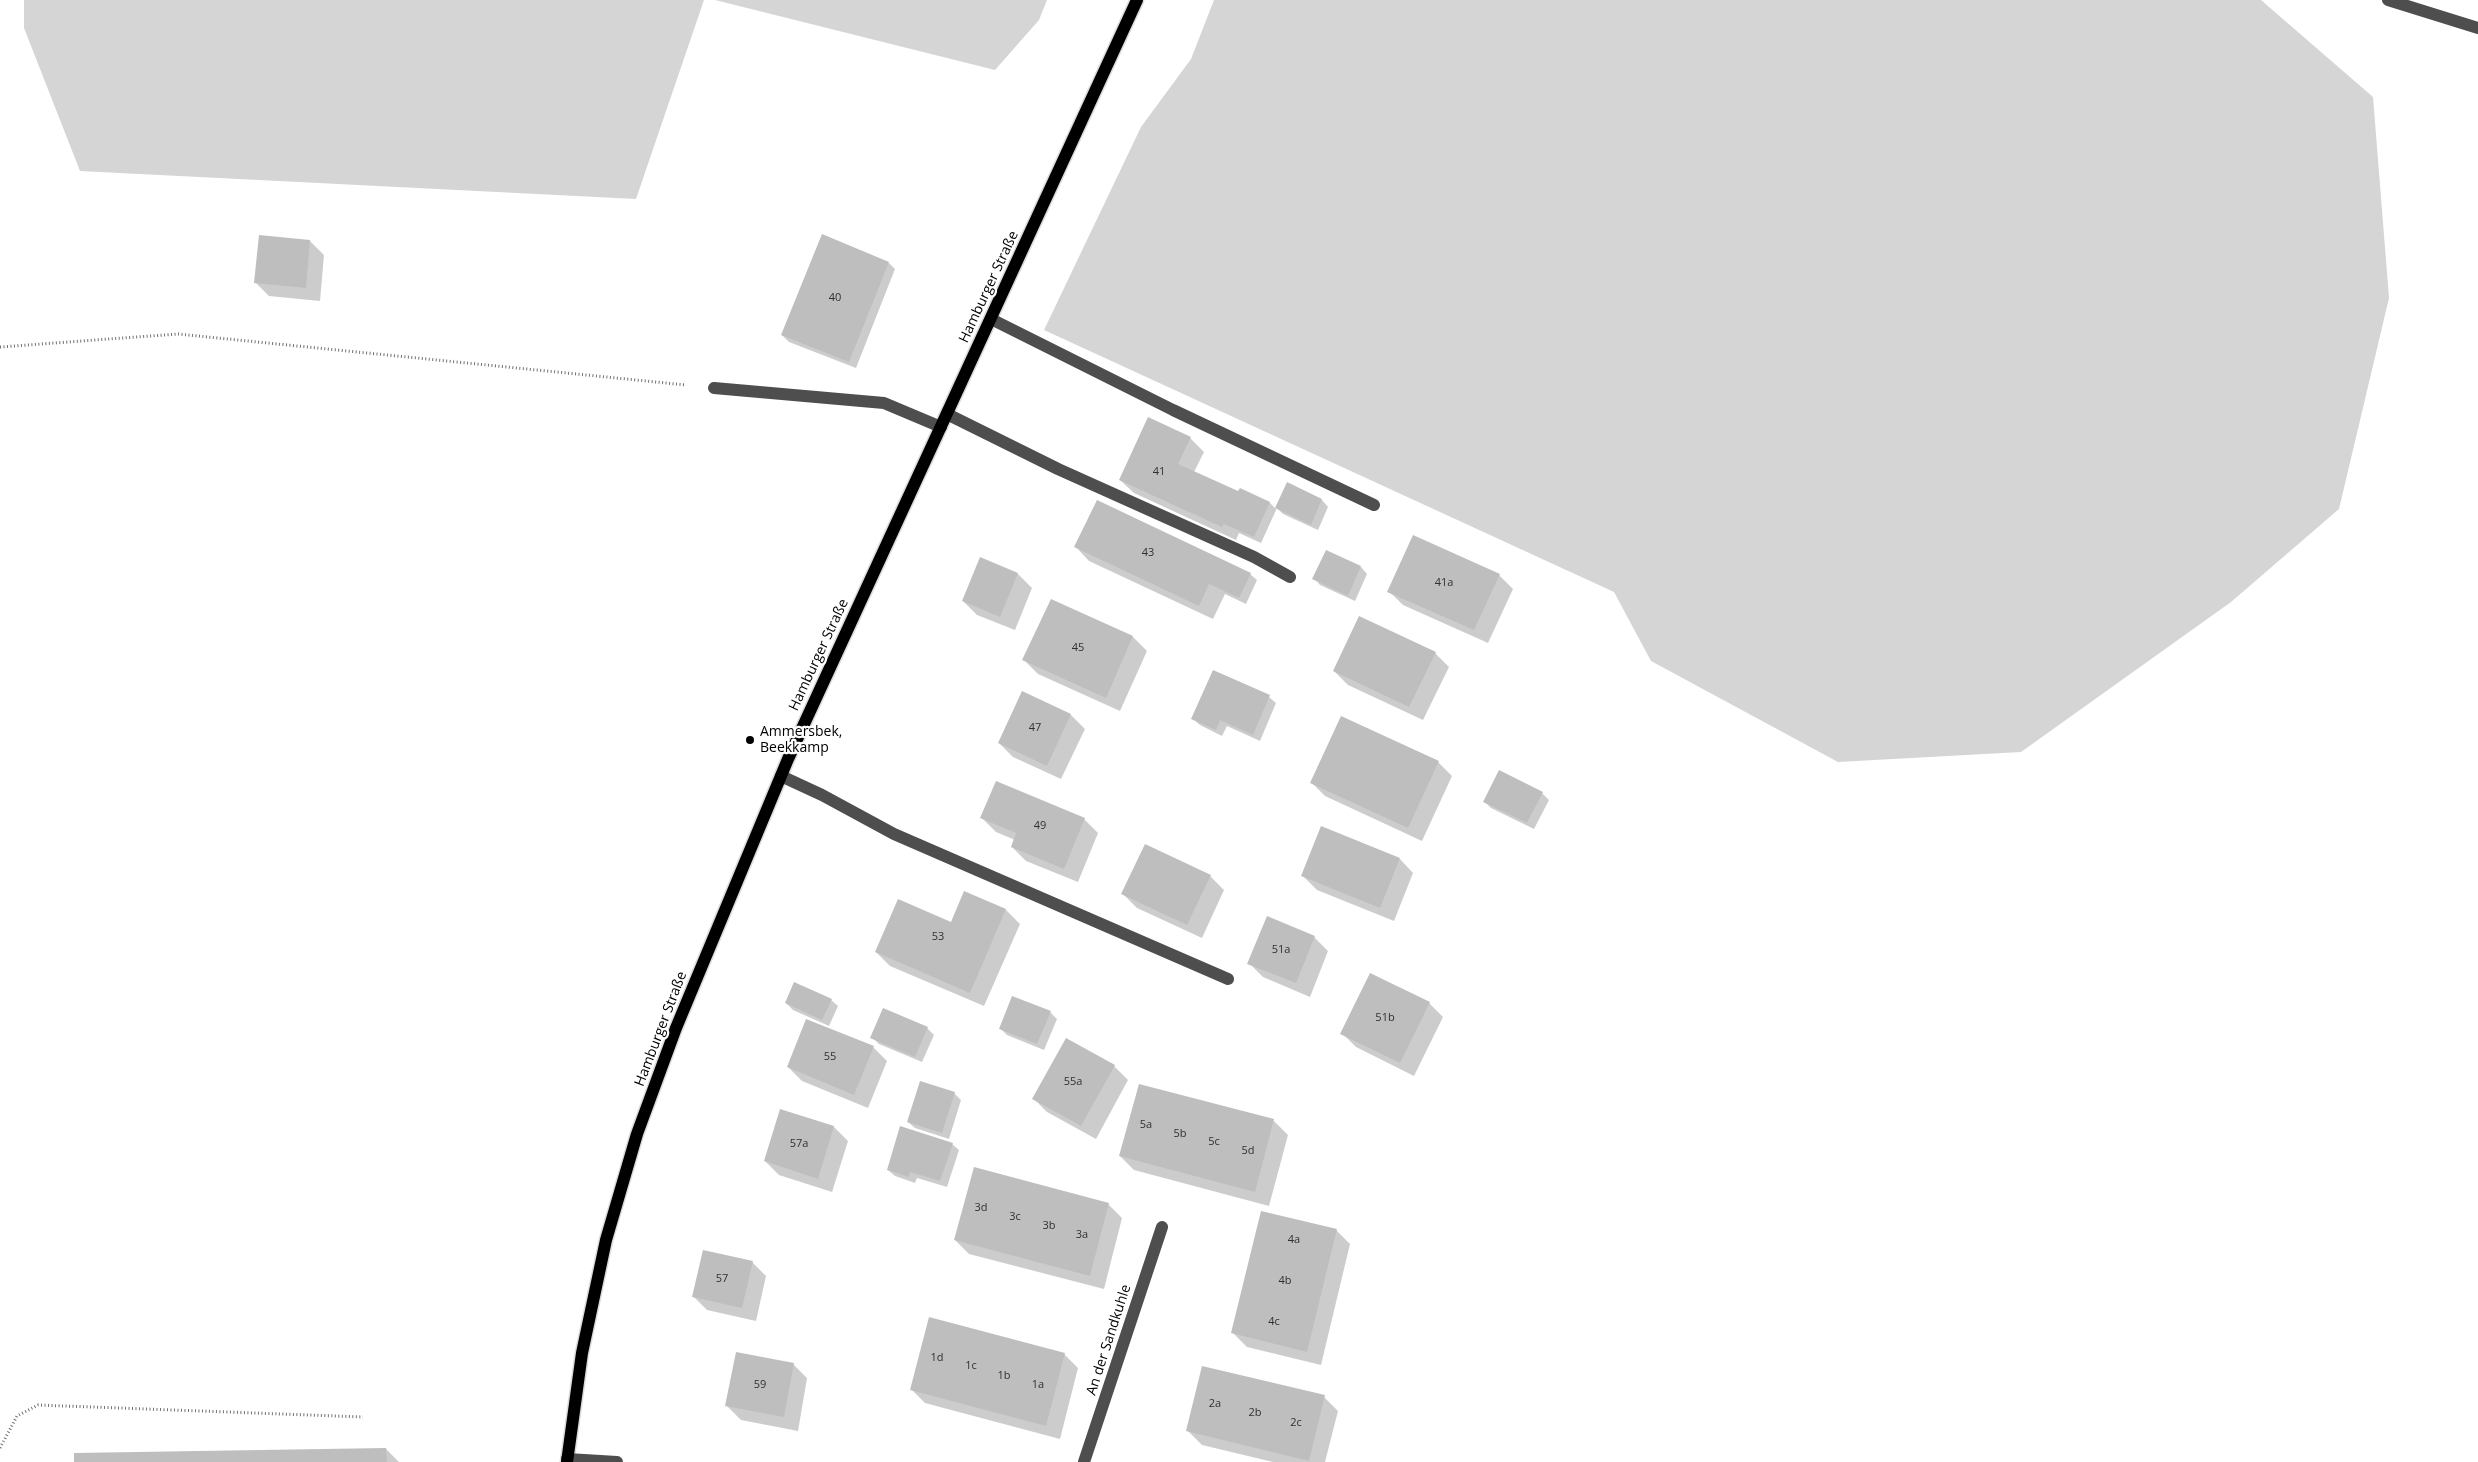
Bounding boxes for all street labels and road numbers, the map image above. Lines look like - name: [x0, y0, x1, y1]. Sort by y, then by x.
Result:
- street label: Hamburger Straße: [956, 228, 1022, 346]
- street label: Hamburger Straße: [786, 596, 852, 714]
- street label: Hamburger Straße: [631, 969, 691, 1089]
- street label: An der Sandkuhle: [1083, 1283, 1135, 1397]

